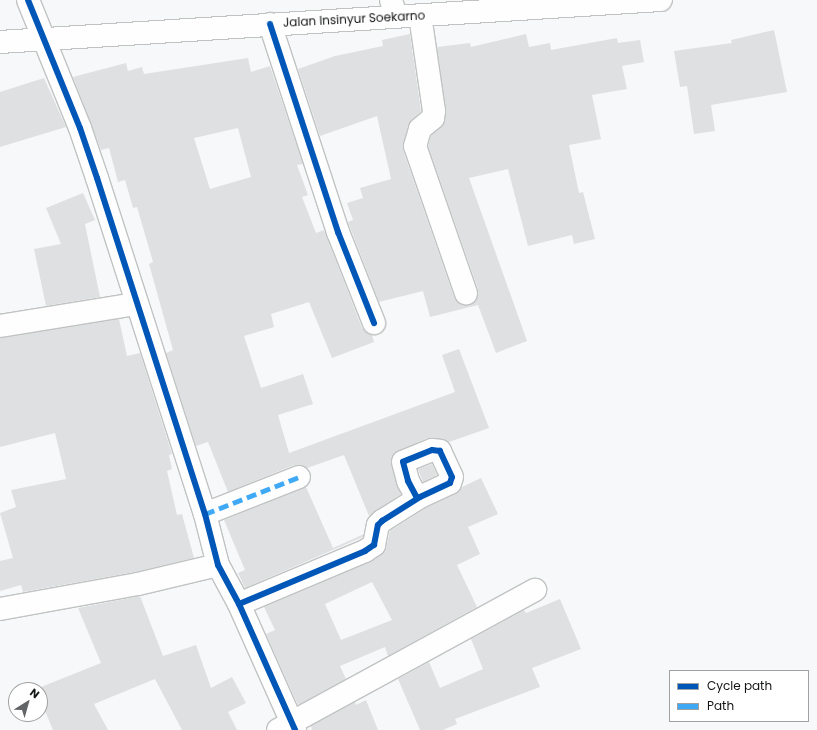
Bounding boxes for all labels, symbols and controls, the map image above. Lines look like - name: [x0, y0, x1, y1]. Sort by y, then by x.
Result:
- street label: Jalan Insinyur Soekarno: [283, 8, 425, 30]
- legend: [669, 670, 809, 722]
- text: Cycle path: [707, 677, 772, 694]
- north arrow: [8, 682, 48, 722]
- text: N: [26, 684, 43, 702]
- text: Path: [707, 697, 734, 714]

